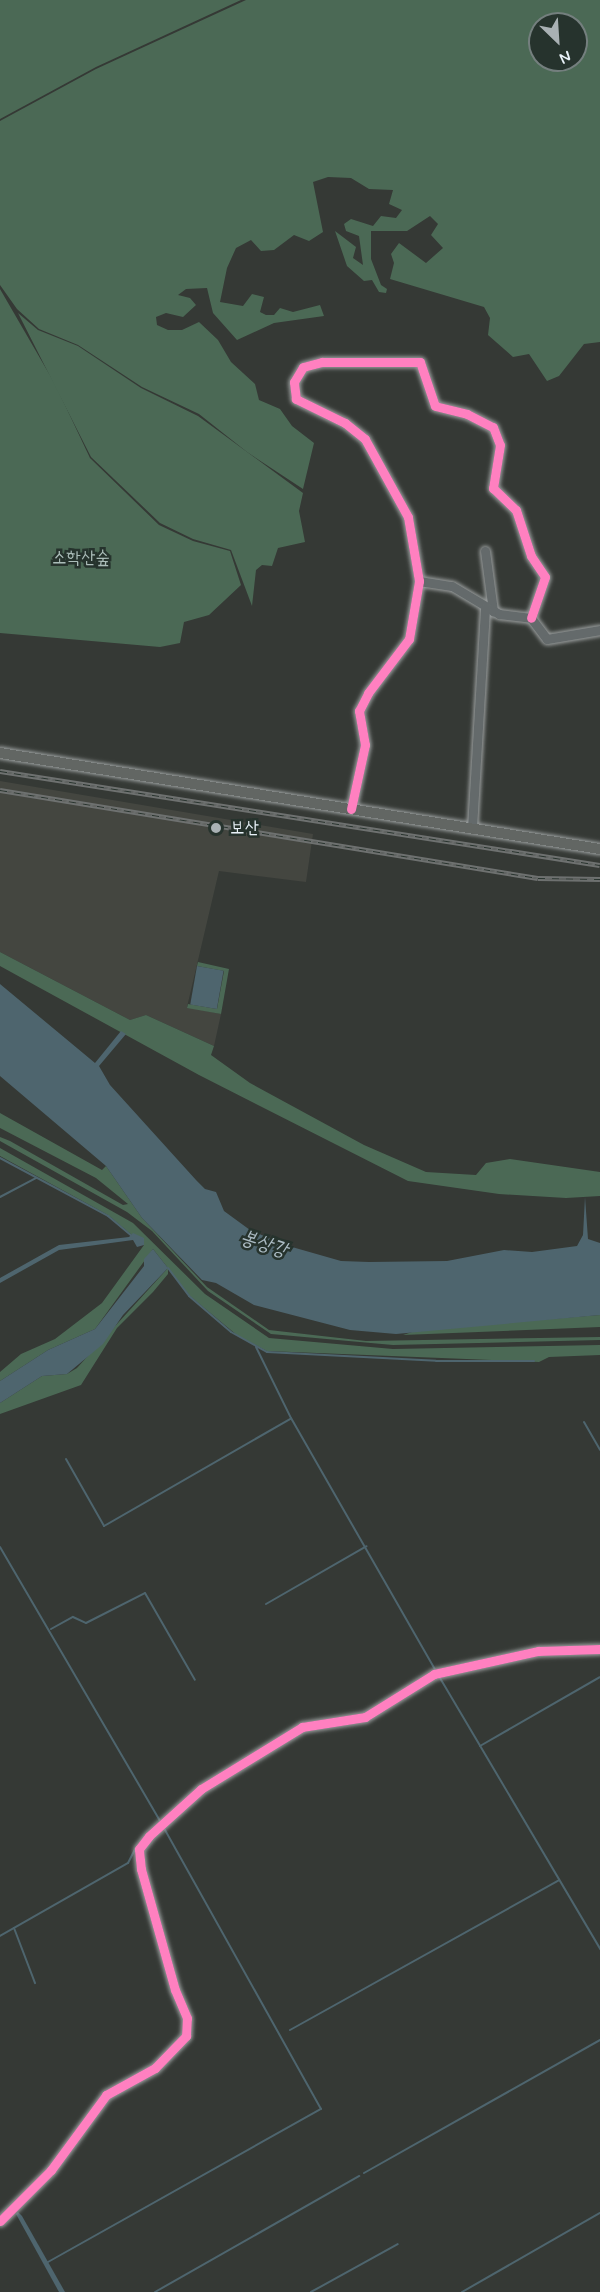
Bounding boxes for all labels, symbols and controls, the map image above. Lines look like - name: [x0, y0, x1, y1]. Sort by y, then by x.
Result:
- north arrow: [528, 12, 588, 72]
- text: N: [556, 45, 574, 69]
- park label: 소학산숲: [52, 547, 110, 569]
- place label: 보산: [230, 817, 259, 839]
- marker: 보산: [207, 819, 225, 837]
- water label: 봉상강: [237, 1225, 291, 1263]

